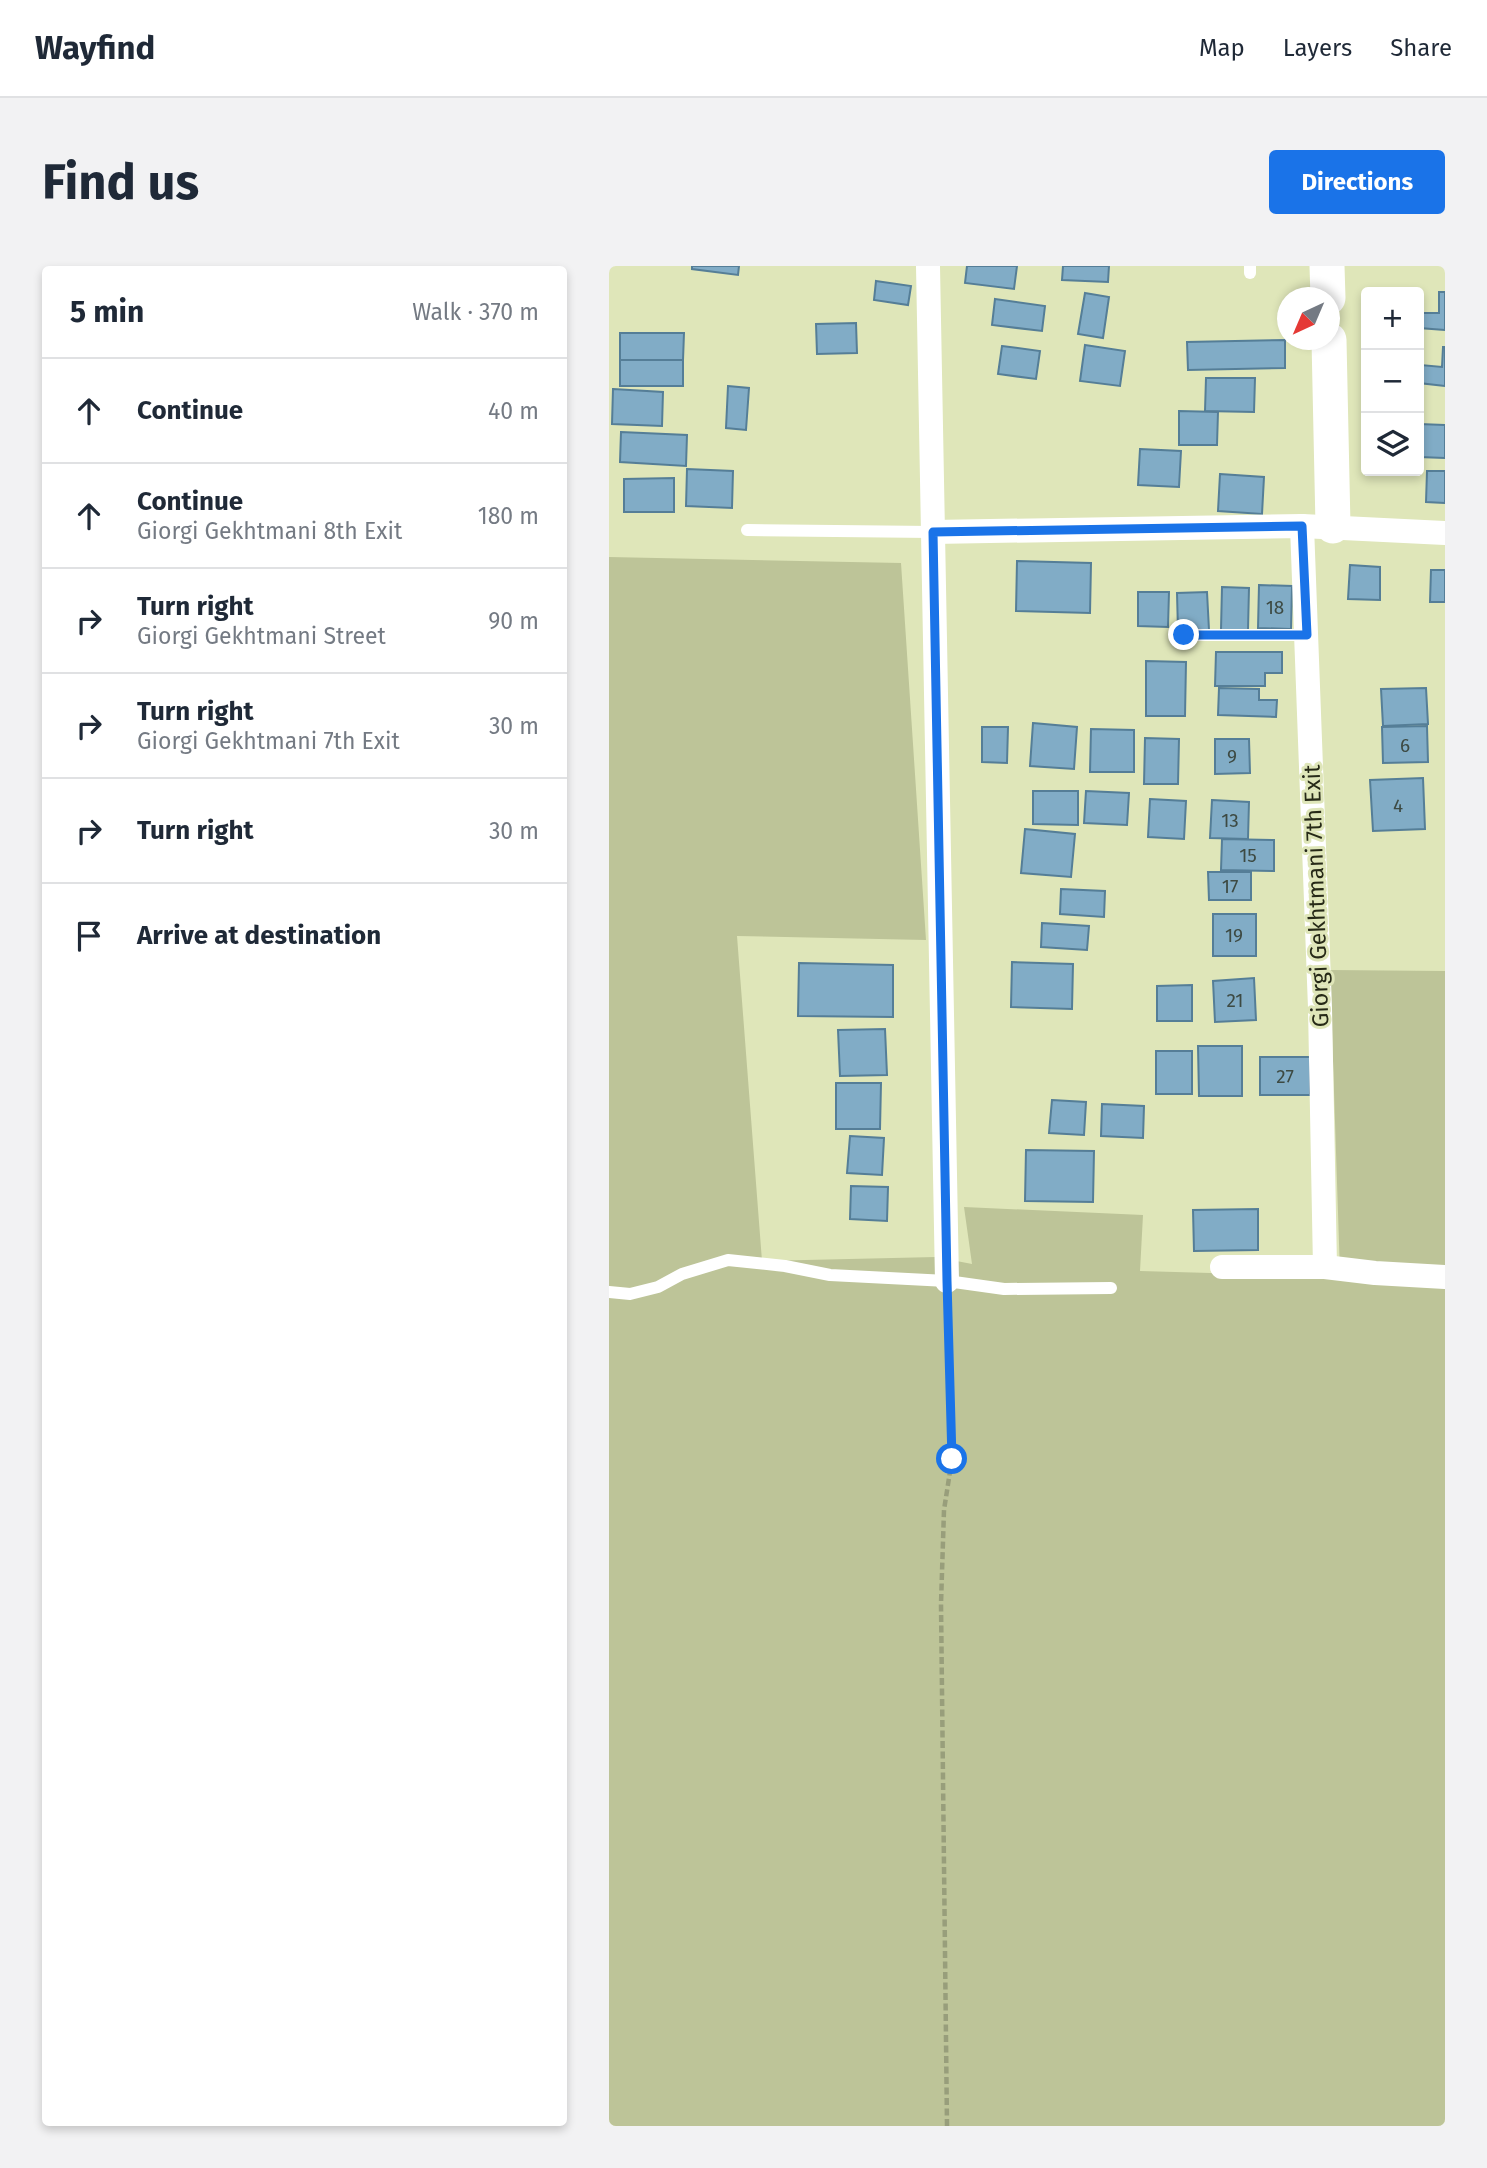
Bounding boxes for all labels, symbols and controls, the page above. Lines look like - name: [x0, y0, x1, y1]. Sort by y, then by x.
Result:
- text: Wayfind: [35, 28, 155, 68]
- text: Map: [1199, 34, 1245, 62]
- text: Layers: [1283, 34, 1352, 62]
- text: Share: [1390, 34, 1452, 62]
- button: Directions: [1269, 150, 1445, 214]
- text: Find us: [42, 153, 199, 212]
- north arrow: [1277, 287, 1340, 350]
- map controls: [1361, 287, 1424, 476]
- button: +: [1361, 287, 1424, 350]
- text: 5 min: [70, 294, 144, 330]
- text: Walk · 370 m: [412, 298, 539, 326]
- button: −: [1361, 350, 1424, 413]
- icon: ahead: [70, 392, 108, 430]
- text: Continue: [137, 395, 243, 426]
- text: 40 m: [488, 397, 539, 425]
- button: layers: [1361, 413, 1424, 476]
- text: Continue: [137, 486, 243, 517]
- icon: ahead: [70, 497, 108, 535]
- text: 180 m: [478, 502, 539, 530]
- text: Giorgi Gekhtmani 8th Exit: [137, 517, 402, 545]
- text: Turn right: [137, 591, 254, 622]
- house number: 18: [1266, 596, 1284, 619]
- icon: right: [70, 602, 108, 640]
- text: 90 m: [488, 607, 539, 635]
- route end: [1168, 619, 1199, 650]
- text: Giorgi Gekhtmani Street: [137, 622, 386, 650]
- text: Turn right: [137, 696, 254, 727]
- icon: right: [70, 707, 108, 745]
- text: 30 m: [489, 712, 539, 740]
- text: Giorgi Gekhtmani 7th Exit: [137, 727, 400, 755]
- house number: 6: [1400, 734, 1410, 757]
- house number: 9: [1227, 745, 1237, 768]
- street label: Giorgi Gekhtmani 7th Exit: [1297, 764, 1335, 1028]
- house number: 4: [1393, 794, 1403, 817]
- house number: 13: [1221, 809, 1239, 832]
- icon: right: [70, 812, 108, 850]
- text: Turn right: [137, 815, 254, 846]
- text: 30 m: [489, 817, 539, 845]
- house number: 15: [1239, 844, 1257, 867]
- house number: 17: [1222, 875, 1238, 898]
- icon: arrive: [70, 917, 108, 955]
- text: Arrive at destination: [137, 920, 381, 951]
- house number: 19: [1225, 924, 1243, 947]
- house number: 21: [1226, 989, 1244, 1012]
- house number: 27: [1276, 1065, 1294, 1088]
- route start: [936, 1443, 967, 1474]

